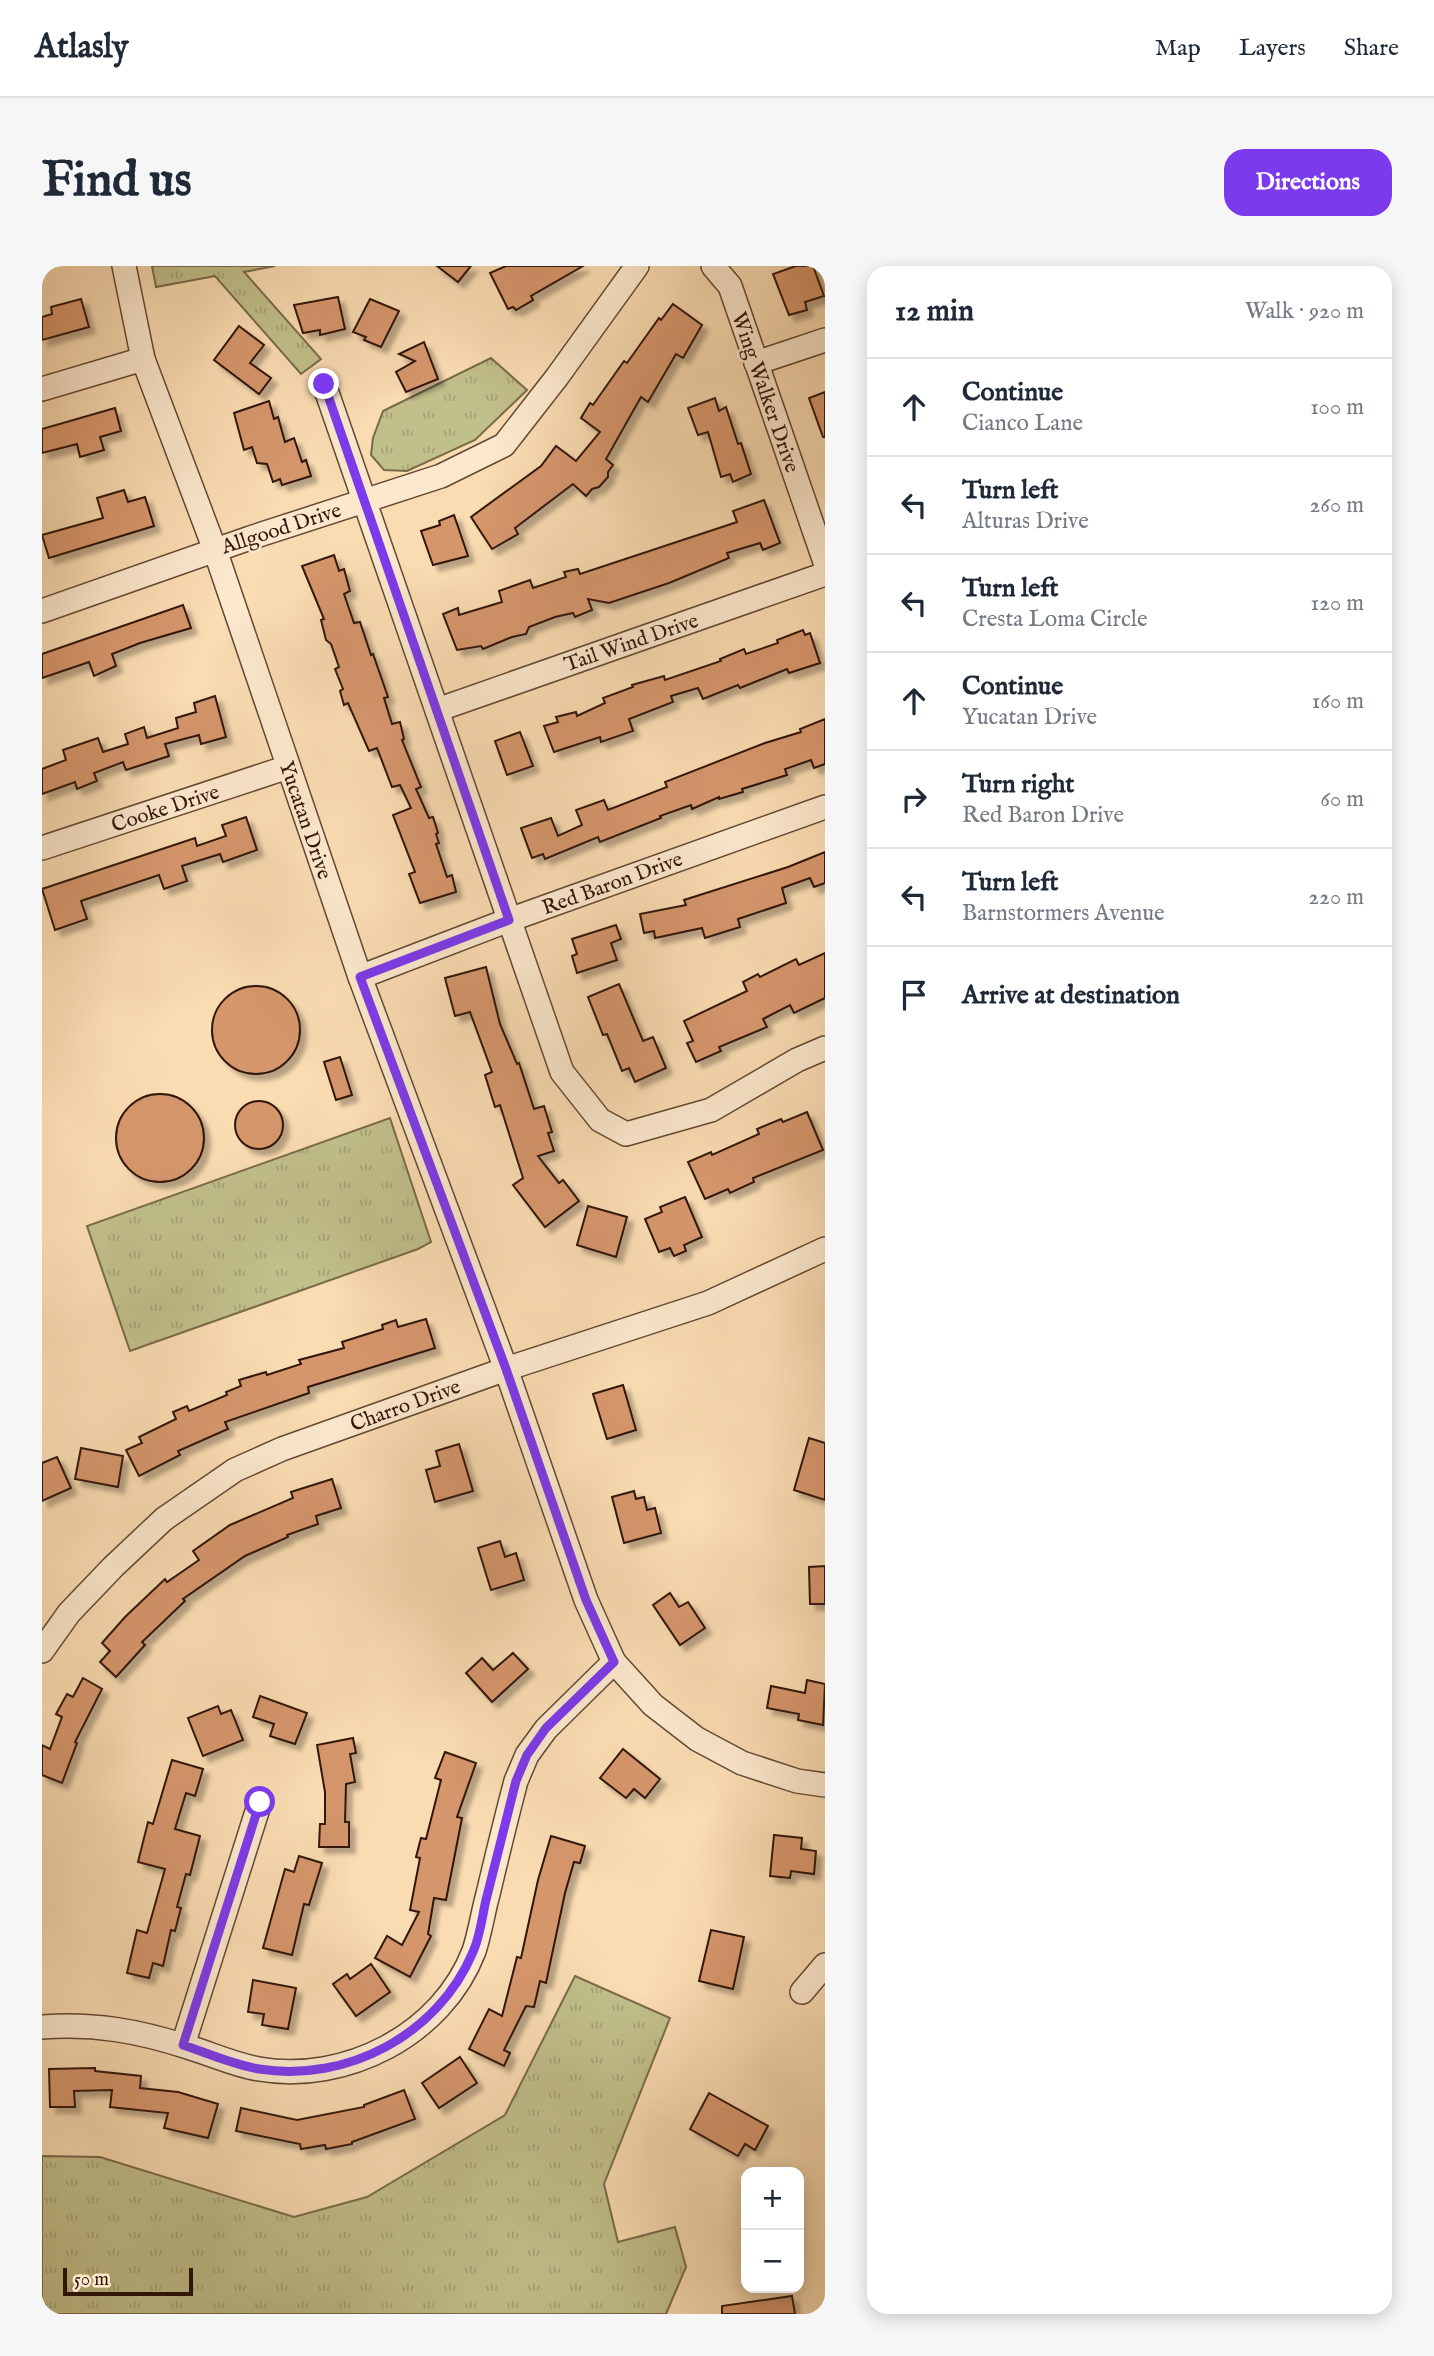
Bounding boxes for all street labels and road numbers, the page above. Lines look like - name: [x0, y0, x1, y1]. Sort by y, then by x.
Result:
- street label: Wing Walker Drive: [724, 309, 805, 477]
- street label: Allgood Drive: [217, 497, 345, 562]
- street label: Tail Wind Drive: [561, 608, 703, 679]
- street label: Yucatan Drive: [272, 758, 338, 884]
- street label: Cooke Drive: [108, 779, 223, 840]
- street label: Red Baron Drive: [538, 846, 687, 922]
- street label: Charro Drive: [347, 1374, 465, 1439]

